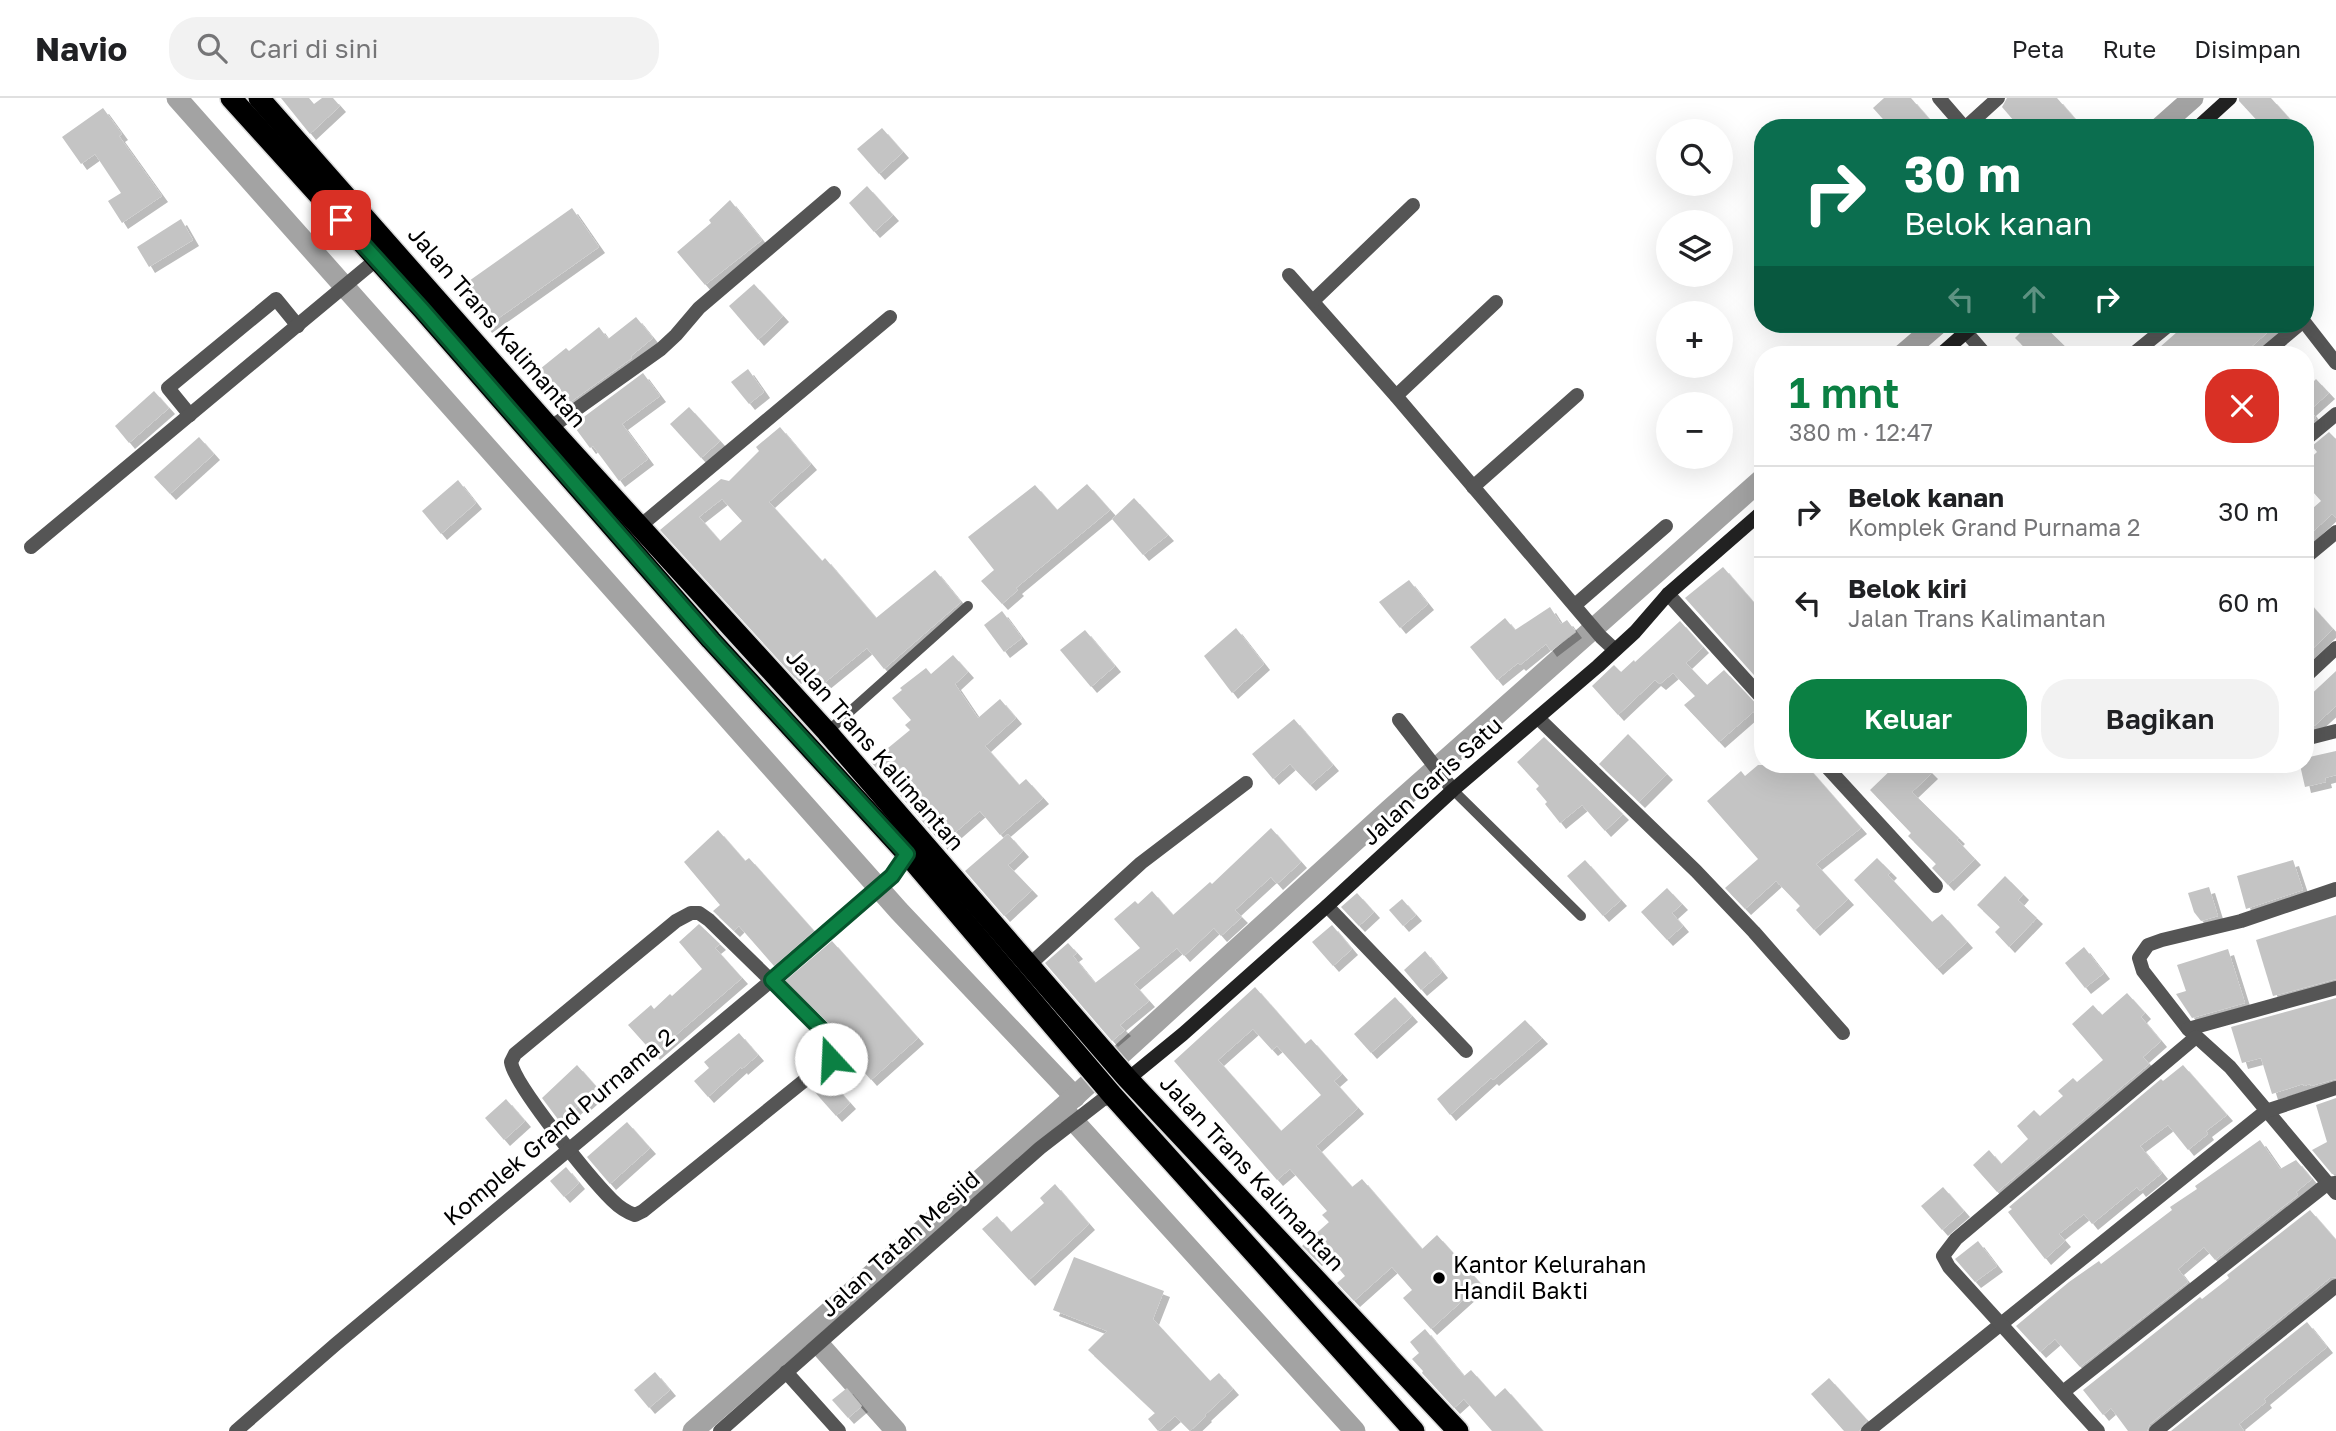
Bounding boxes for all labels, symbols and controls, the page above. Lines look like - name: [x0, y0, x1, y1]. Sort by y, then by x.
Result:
- search box: [169, 17, 659, 80]
- text: Navio: [35, 29, 127, 68]
- icon: search: [193, 29, 231, 67]
- text: Cari di sini: [249, 33, 379, 64]
- text: Peta: [2012, 34, 2064, 63]
- text: Rute: [2102, 34, 2156, 63]
- text: Disimpan: [2194, 34, 2301, 63]
- map controls: [1656, 119, 1733, 469]
- button: search: [1656, 119, 1733, 196]
- text: 30 m: [1904, 144, 2021, 203]
- icon: right: [1789, 147, 1880, 238]
- pin: [311, 190, 371, 250]
- icon: arrive: [322, 201, 360, 239]
- text: Belok kanan: [1904, 204, 2092, 242]
- button: layers: [1656, 210, 1733, 287]
- street label: Jalan Trans Kalimantan: [403, 220, 593, 433]
- icon: left: [1942, 280, 1980, 318]
- icon: ahead: [2015, 280, 2053, 318]
- icon: right: [2088, 280, 2126, 318]
- button: +: [1656, 301, 1733, 378]
- text: 1 mnt: [1789, 367, 1900, 417]
- button: close: [2205, 369, 2279, 443]
- button: −: [1656, 392, 1733, 469]
- text: 380 m · 12:47: [1789, 418, 1933, 446]
- text: Belok kanan: [1848, 482, 2004, 513]
- icon: right: [1789, 493, 1827, 531]
- text: 30 m: [2218, 496, 2279, 527]
- text: Komplek Grand Purnama 2: [1848, 513, 2140, 541]
- text: Belok kiri: [1848, 573, 1967, 604]
- icon: left: [1789, 584, 1827, 622]
- text: 60 m: [2218, 587, 2279, 618]
- text: Jalan Trans Kalimantan: [1848, 604, 2106, 632]
- street label: Jalan Trans Kalimantan: [781, 643, 971, 856]
- button: Keluar: [1789, 679, 2027, 759]
- button: Bagikan: [2041, 679, 2279, 759]
- street label: Jalan Garis Satu: [1355, 710, 1507, 851]
- street label: Komplek Grand Purnama 2: [437, 1022, 679, 1231]
- position arrow: [794, 1022, 868, 1096]
- street label: Jalan Trans Kalimantan: [1155, 1068, 1351, 1276]
- street label: Jalan Tatah Mesjid: [814, 1164, 985, 1322]
- place label: Kantor Kelurahan Handil Bakti: [1453, 1250, 1646, 1304]
- marker: Kantor Kelurahan Handil Bakti: [1431, 1270, 1447, 1286]

